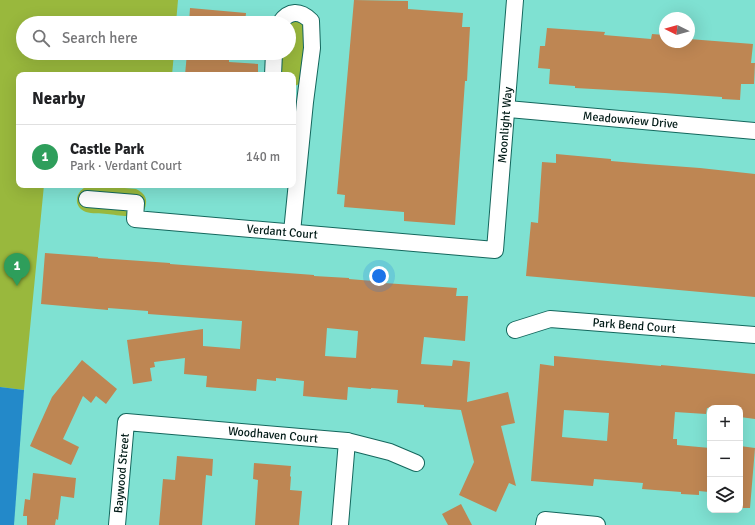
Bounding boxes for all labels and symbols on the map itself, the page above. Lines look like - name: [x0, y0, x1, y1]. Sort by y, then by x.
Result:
- north arrow: [659, 12, 695, 48]
- street label: Moonlight Way: [495, 86, 516, 164]
- street label: Meadowview Drive: [582, 109, 679, 132]
- street label: Verdant Court: [246, 222, 318, 243]
- pin: 1: [4, 253, 30, 286]
- your location: [369, 266, 389, 286]
- street label: Park Bend Court: [592, 315, 676, 337]
- street label: Woodhaven Court: [227, 424, 319, 446]
- street label: Baywood Street: [111, 433, 133, 514]

